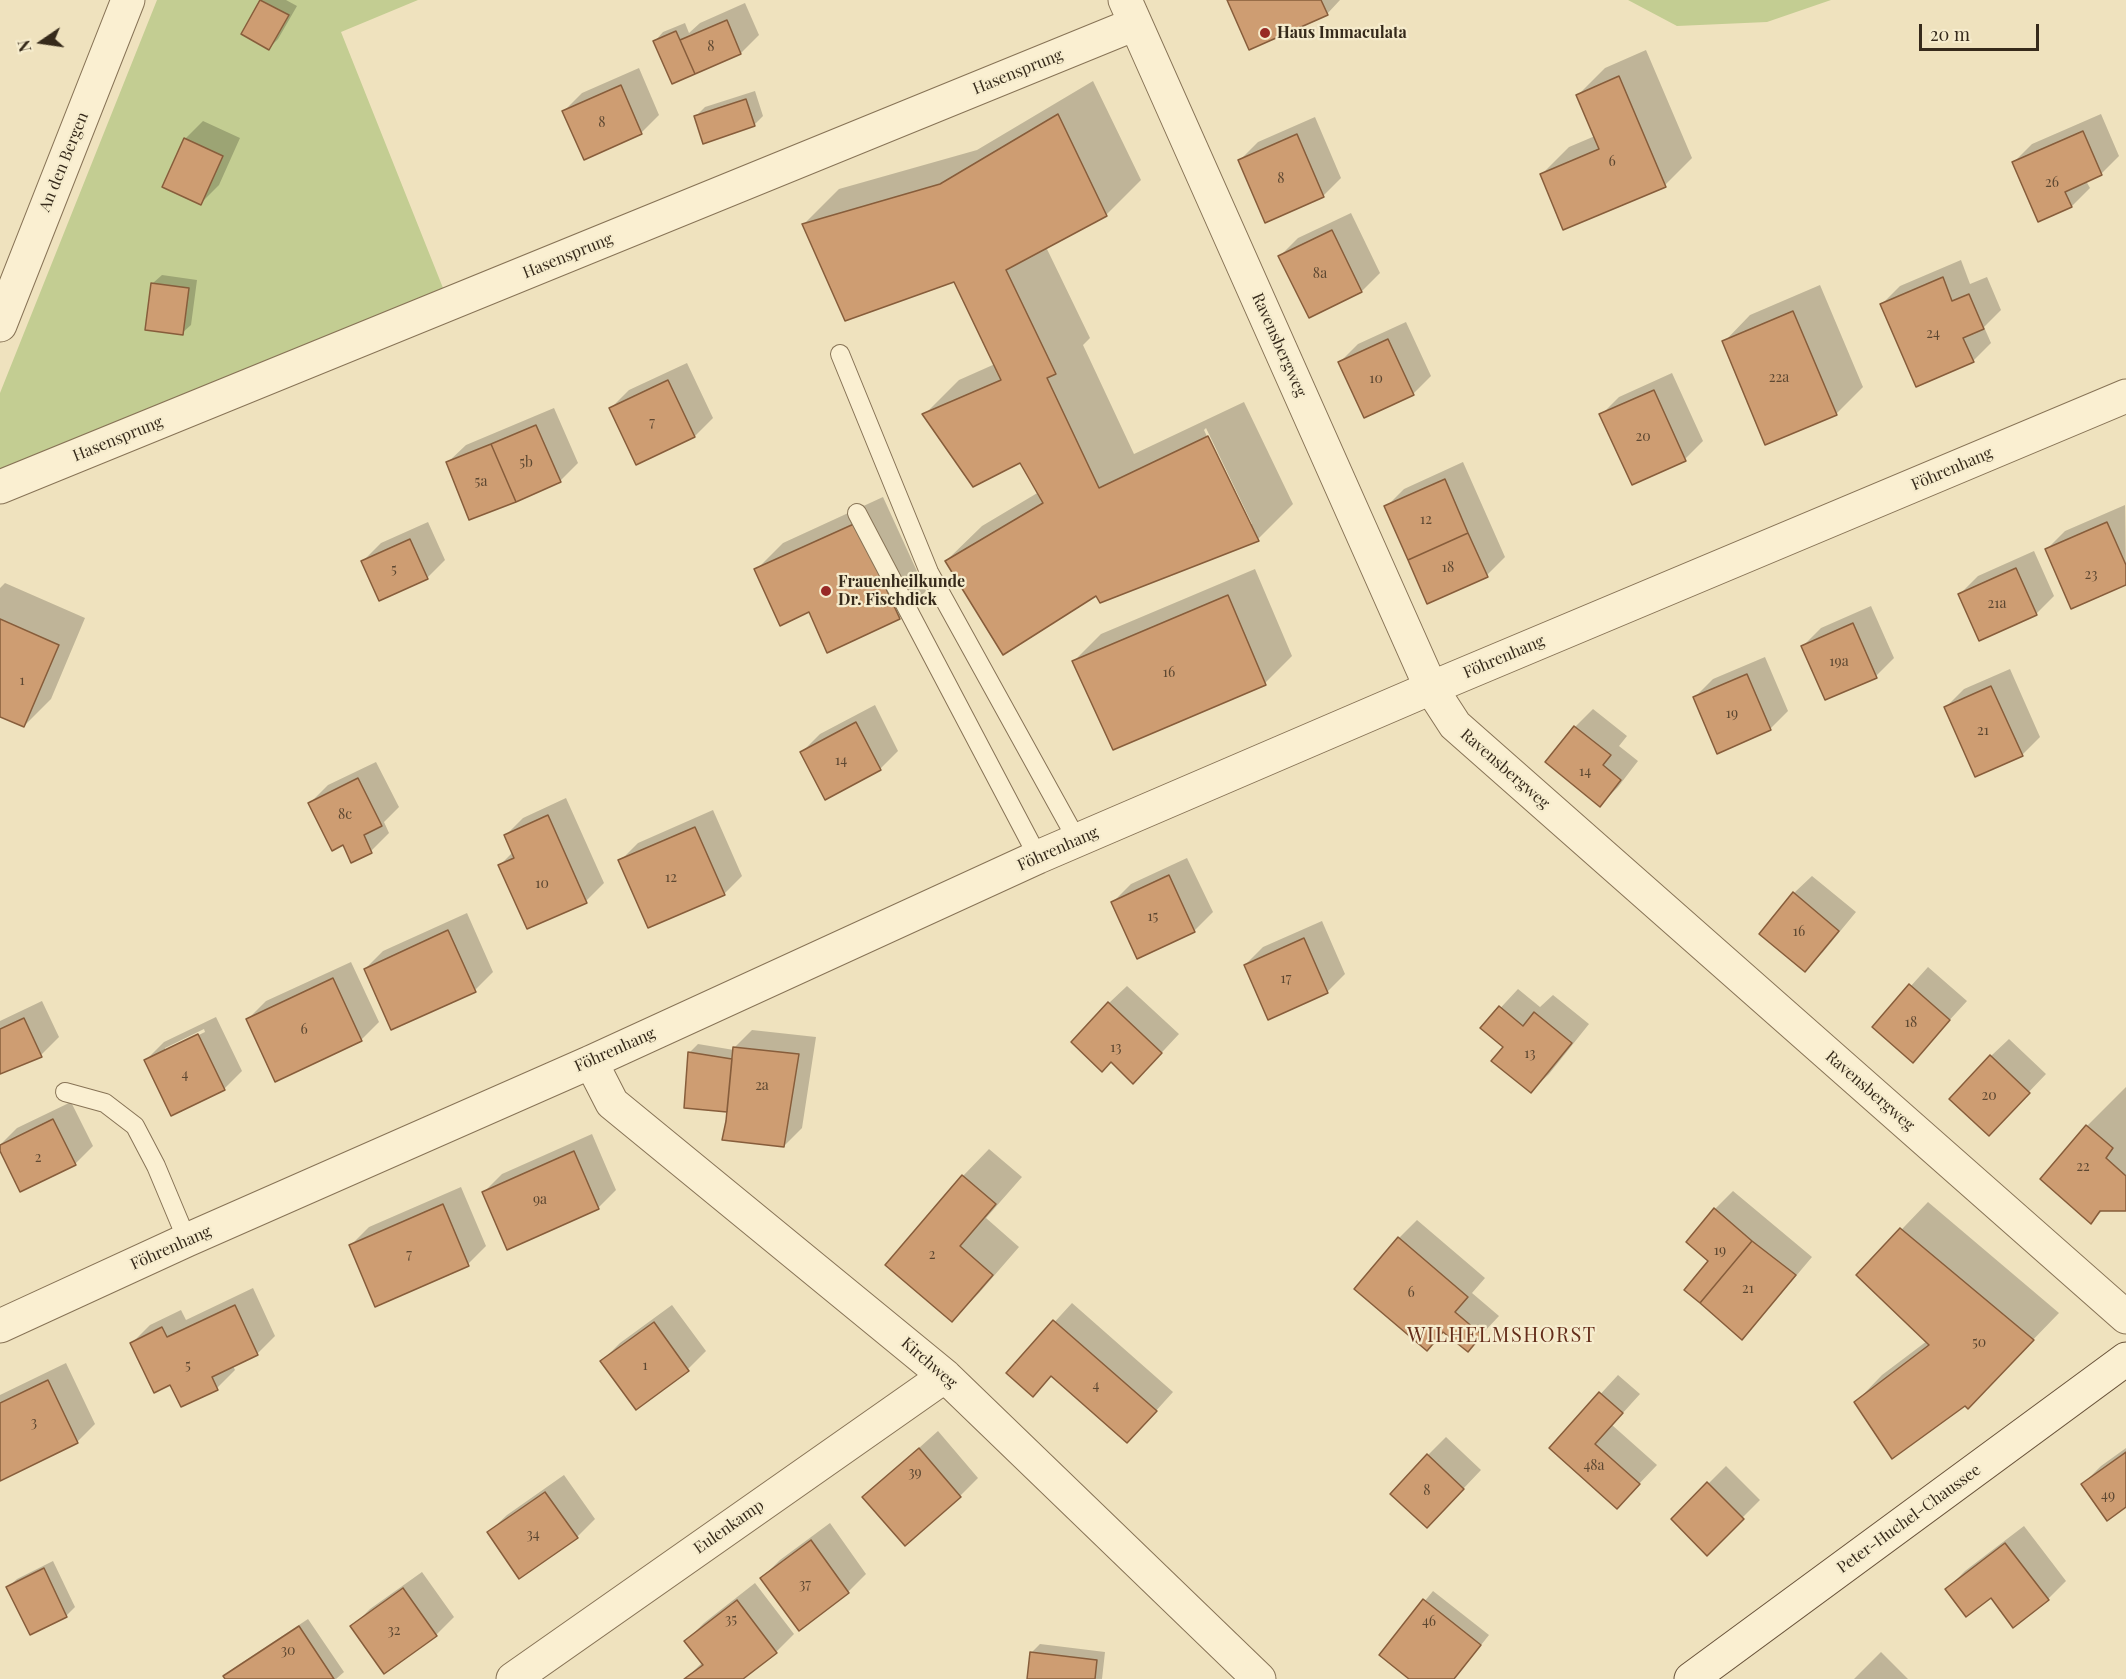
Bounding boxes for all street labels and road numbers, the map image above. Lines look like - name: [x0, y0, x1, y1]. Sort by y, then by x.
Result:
- street label: Hasensprung: [970, 45, 1066, 99]
- street label: An den Bergen: [35, 109, 93, 215]
- street label: Hasensprung: [520, 229, 616, 283]
- street label: Ravensbergweg: [1247, 290, 1311, 400]
- street label: Hasensprung: [70, 412, 166, 466]
- street label: Föhrenhang: [1908, 443, 1996, 495]
- street label: Föhrenhang: [1460, 631, 1548, 683]
- street label: Ravensbergweg: [1456, 725, 1554, 813]
- street label: Föhrenhang: [1015, 823, 1101, 875]
- street label: Föhrenhang: [572, 1024, 658, 1076]
- street label: Ravensbergweg: [1821, 1047, 1919, 1135]
- street label: Föhrenhang: [128, 1222, 214, 1274]
- street label: Kirchweg: [897, 1334, 961, 1392]
- street label: Peter-Huchel-Chaussee: [1833, 1460, 1985, 1578]
- street label: Eulenkamp: [690, 1496, 768, 1558]

